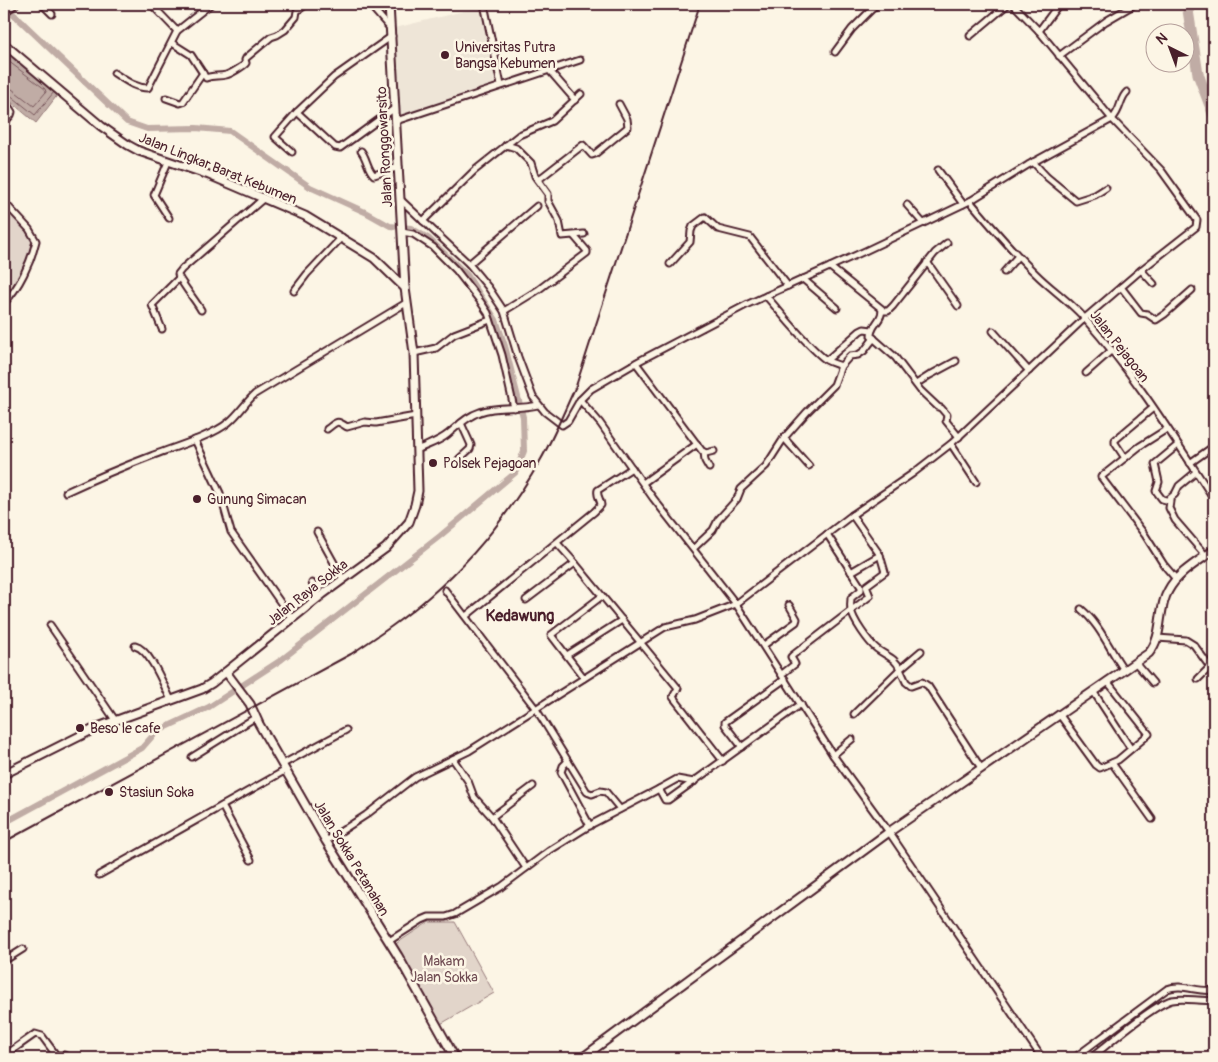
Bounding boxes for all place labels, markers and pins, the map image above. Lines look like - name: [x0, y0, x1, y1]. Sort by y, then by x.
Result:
- place label: Universitas Putra Bangsa Kebumen: [455, 39, 556, 72]
- marker: Universitas Putra Bangsa Kebumen: [439, 49, 451, 61]
- place label: Polsek Pejagoan: [443, 455, 537, 472]
- marker: Polsek Pejagoan: [427, 457, 439, 469]
- place label: Gunung Simacan: [207, 491, 307, 508]
- marker: Gunung Simacan: [191, 493, 203, 505]
- place label: Beso le cafe: [90, 720, 160, 737]
- marker: Beso le cafe: [74, 722, 86, 734]
- place label: Stasiun Soka: [119, 784, 194, 801]
- marker: Stasiun Soka: [103, 786, 115, 798]

